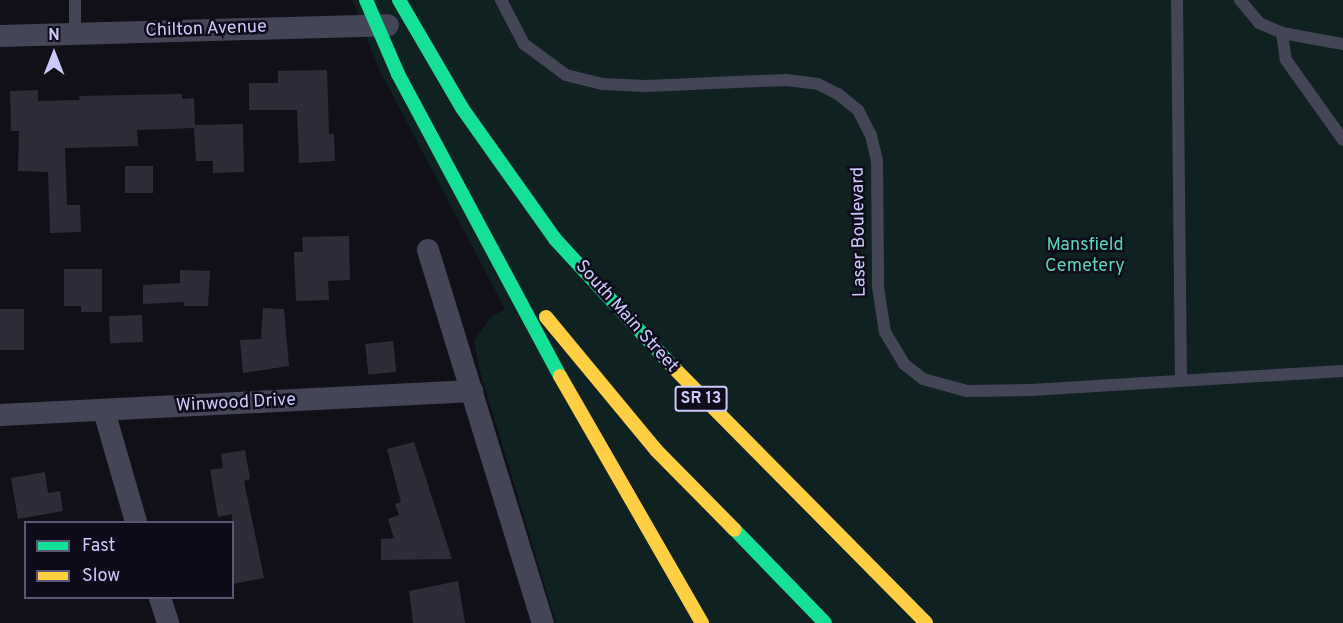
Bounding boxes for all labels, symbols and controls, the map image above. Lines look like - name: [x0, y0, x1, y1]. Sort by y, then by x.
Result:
- street label: Chilton Avenue: [145, 17, 267, 43]
- north arrow: [24, 24, 84, 84]
- text: N: [48, 26, 60, 46]
- street label: Laser Boulevard: [848, 167, 872, 297]
- park label: Mansfield Cemetery: [1045, 236, 1125, 278]
- street label: South Main Street: [570, 257, 682, 377]
- road number: SR 13: [674, 386, 728, 412]
- street label: Winwood Drive: [176, 390, 296, 418]
- legend: [24, 521, 234, 599]
- text: Fast: [82, 535, 115, 558]
- text: Slow: [82, 565, 120, 588]

